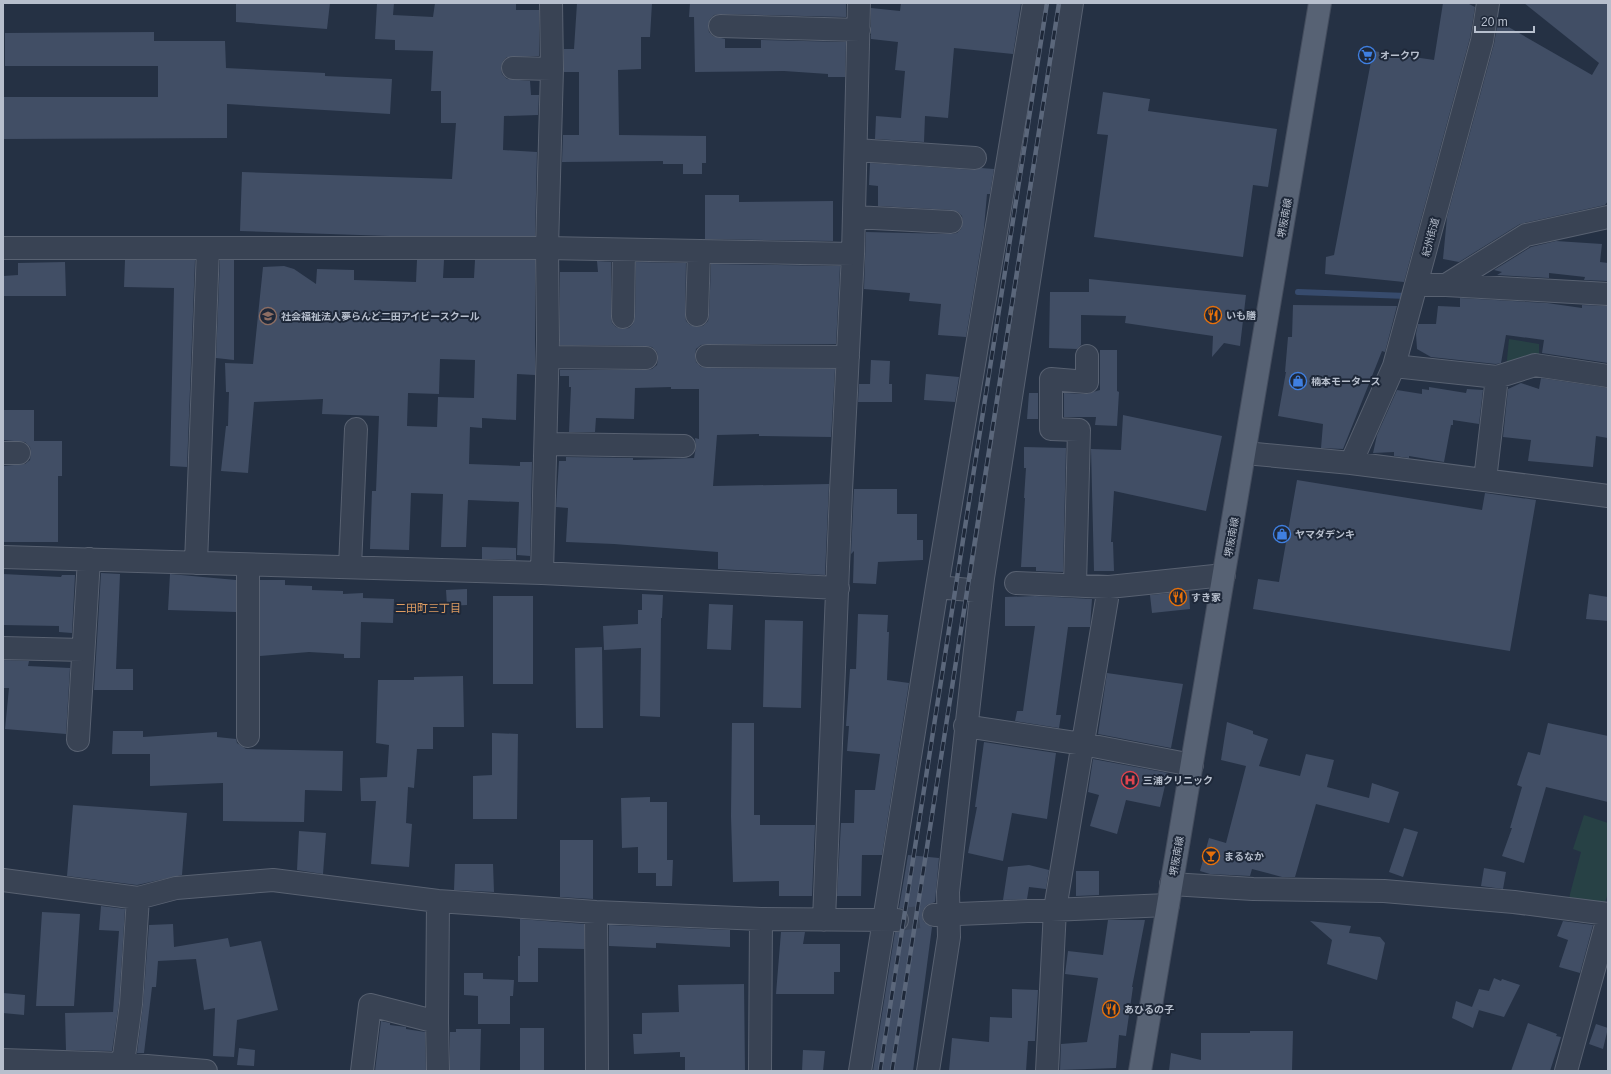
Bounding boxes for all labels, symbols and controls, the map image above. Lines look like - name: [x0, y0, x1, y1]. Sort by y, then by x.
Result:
- scale bar: [1475, 8, 1534, 34]
- text: 20 m: [1481, 15, 1508, 29]
- supermarket icon: オークワ: [1357, 45, 1377, 65]
- place label: オークワ: [1380, 50, 1420, 61]
- street label: 堺阪南線: [1276, 197, 1293, 239]
- street label: 紀州街道: [1420, 216, 1441, 258]
- restaurant icon: いも膳: [1203, 305, 1223, 325]
- school or university icon: 社会福祉法人夢らんど二田アイビースクール: [258, 306, 278, 326]
- place label: いも膳: [1226, 310, 1256, 321]
- place label: 社会福祉法人夢らんど二田アイビースクール: [281, 311, 480, 322]
- shop icon: 楠本モータース: [1288, 371, 1308, 391]
- place label: 楠本モータース: [1311, 376, 1381, 387]
- street label: 堺阪南線: [1223, 516, 1240, 558]
- shop icon: ヤマダデンキ: [1272, 524, 1292, 544]
- place label: ヤマダデンキ: [1295, 529, 1355, 540]
- restaurant icon: すき家: [1168, 587, 1188, 607]
- place label: すき家: [1191, 592, 1221, 603]
- district label: 二田町三丁目: [395, 602, 461, 614]
- hospital icon: 三浦クリニック: [1120, 770, 1140, 790]
- place label: 三浦クリニック: [1143, 775, 1213, 786]
- street label: 堺阪南線: [1168, 835, 1185, 877]
- bar icon: まるなか: [1201, 846, 1221, 866]
- place label: まるなか: [1224, 851, 1264, 862]
- restaurant icon: あひるの子: [1101, 999, 1121, 1019]
- place label: あひるの子: [1124, 1004, 1174, 1015]

